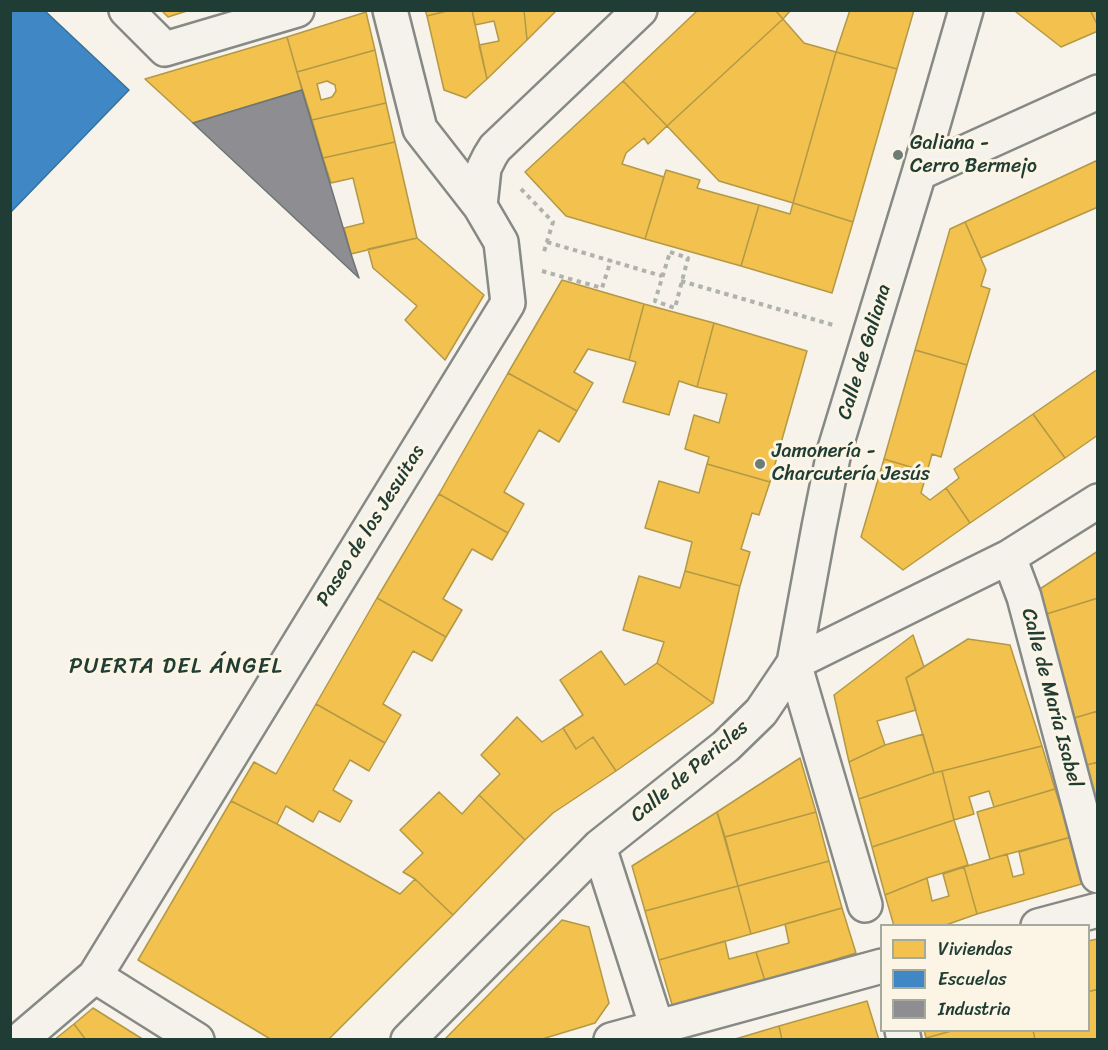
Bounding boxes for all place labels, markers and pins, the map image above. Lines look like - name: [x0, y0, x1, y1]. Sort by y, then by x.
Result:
- place label: Galiana - Cerro Bermejo: [910, 132, 1037, 179]
- marker: Galiana - Cerro Bermejo: [891, 148, 905, 162]
- place label: Jamonería - Charcutería Jesús: [772, 440, 930, 487]
- marker: Jamonería - Charcutería Jesús: [753, 457, 767, 471]

